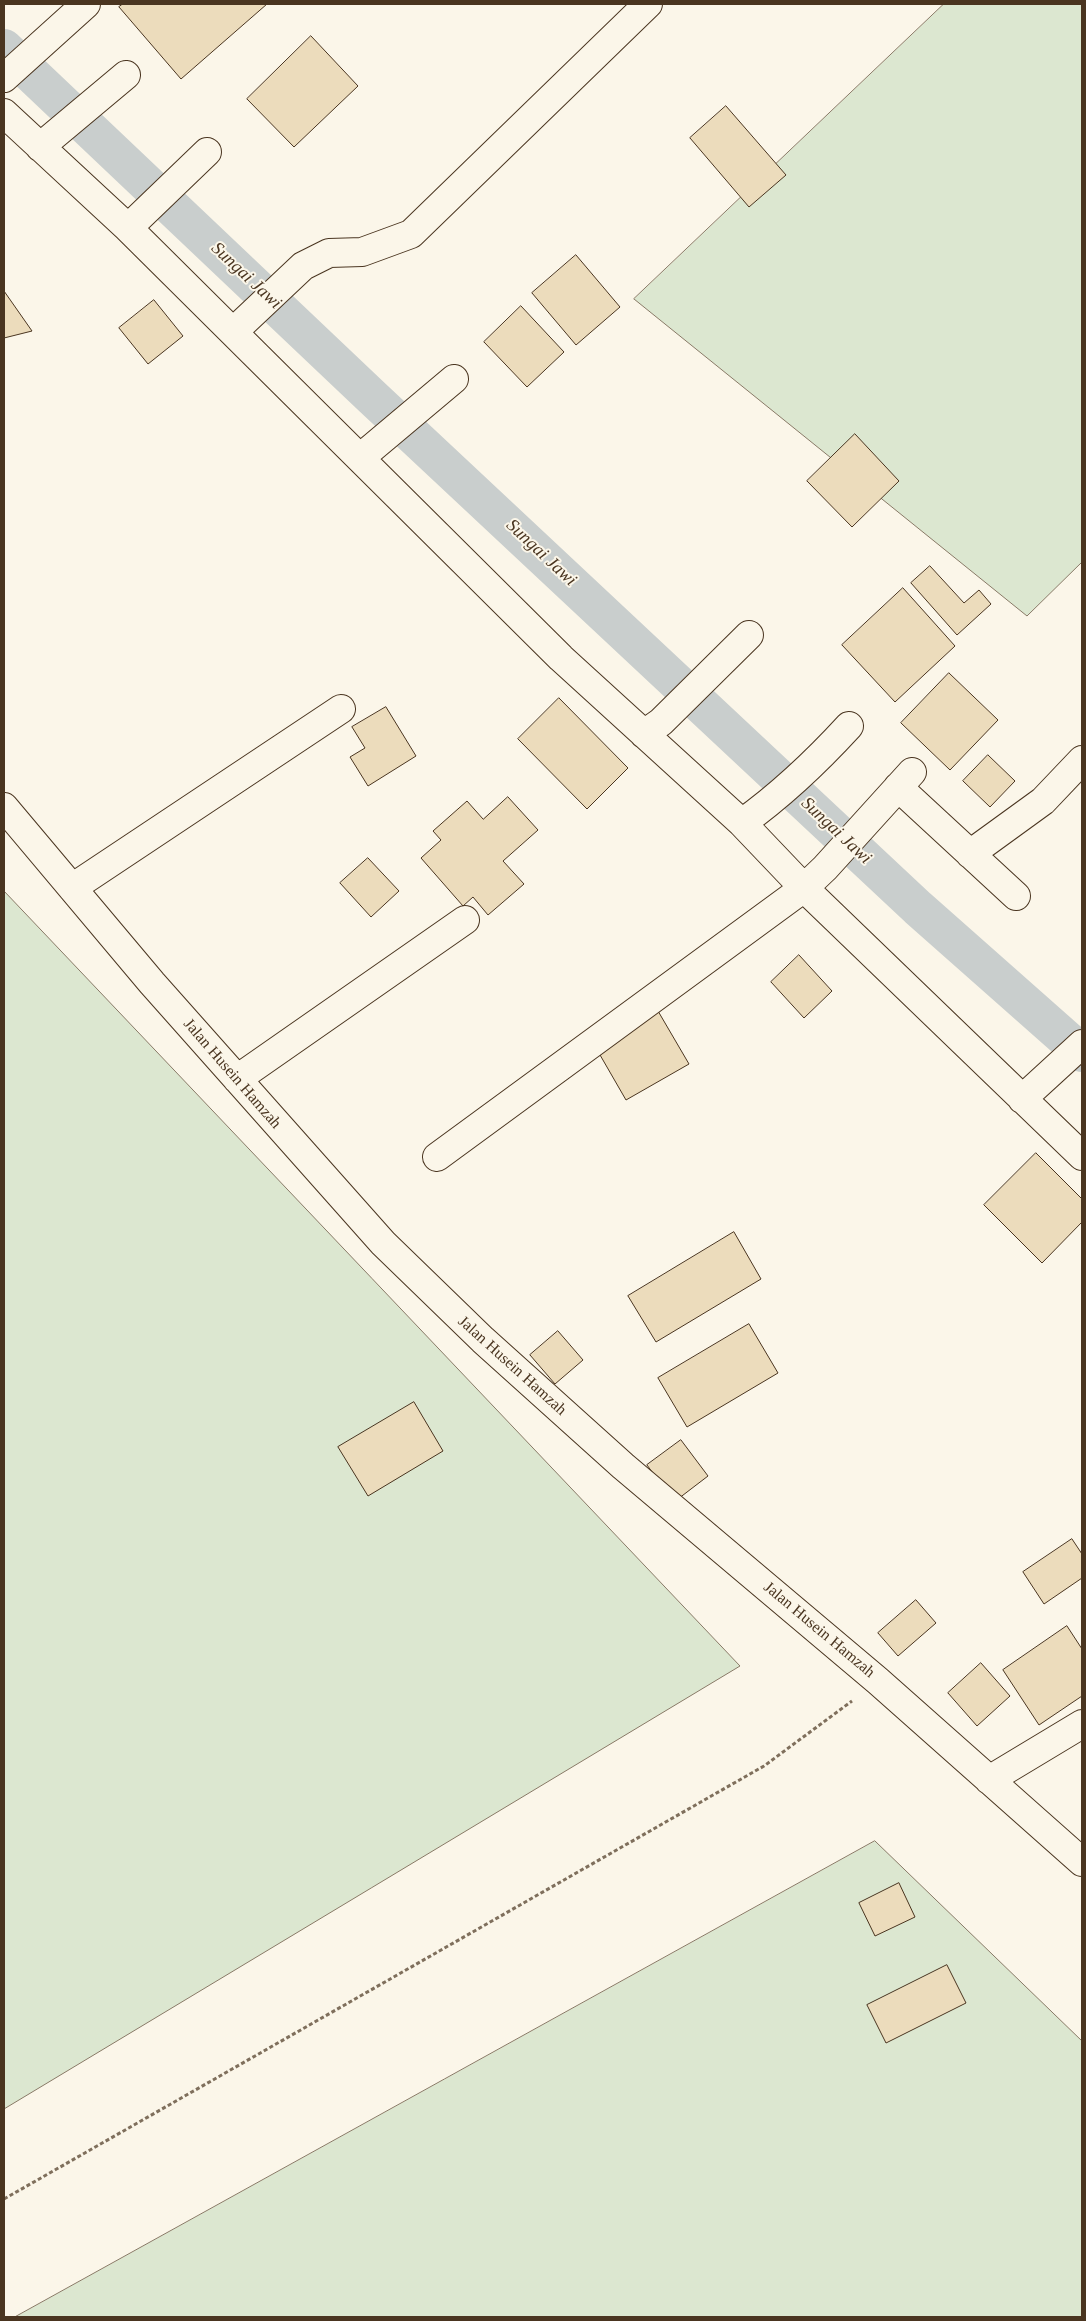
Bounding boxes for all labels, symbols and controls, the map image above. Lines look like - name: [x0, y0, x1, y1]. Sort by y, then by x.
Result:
- water label: Sungai Jawi: [206, 238, 286, 314]
- water label: Sungai Jawi: [501, 515, 581, 591]
- water label: Sungai Jawi: [796, 793, 876, 869]
- street label: Jalan Husein Hamzah: [179, 1015, 285, 1133]
- street label: Jalan Husein Hamzah: [454, 1312, 570, 1420]
- street label: Jalan Husein Hamzah: [759, 1578, 879, 1682]

